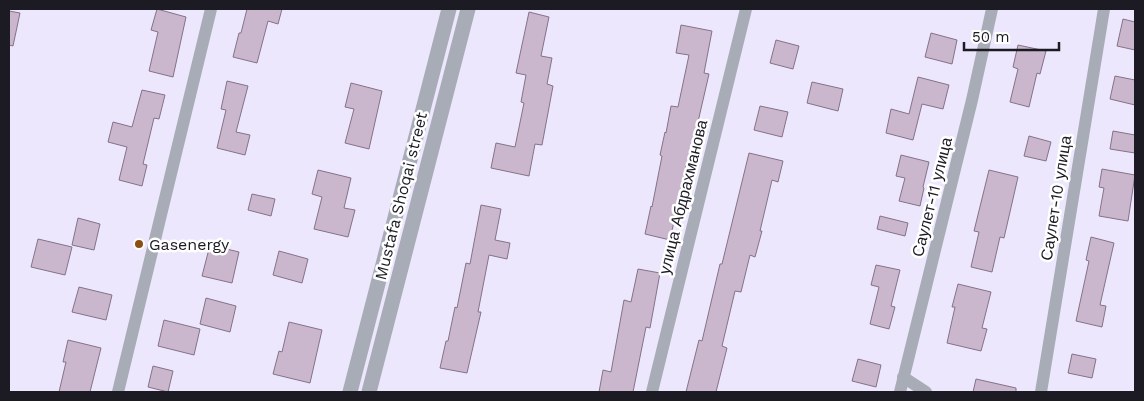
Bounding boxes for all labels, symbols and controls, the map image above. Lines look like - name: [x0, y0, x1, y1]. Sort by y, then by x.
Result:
- scale bar: [964, 20, 1059, 52]
- text: 50 m: [972, 28, 1009, 46]
- street label: Mustafa Shoqai street: [371, 110, 431, 282]
- street label: улица Абдрахманова: [655, 118, 711, 276]
- street label: Саулет-10 улица: [1037, 134, 1075, 262]
- street label: Саулет-11 улица: [908, 135, 956, 259]
- place label: Gasenergy: [149, 235, 230, 254]
- marker: Gasenergy: [133, 238, 145, 250]

